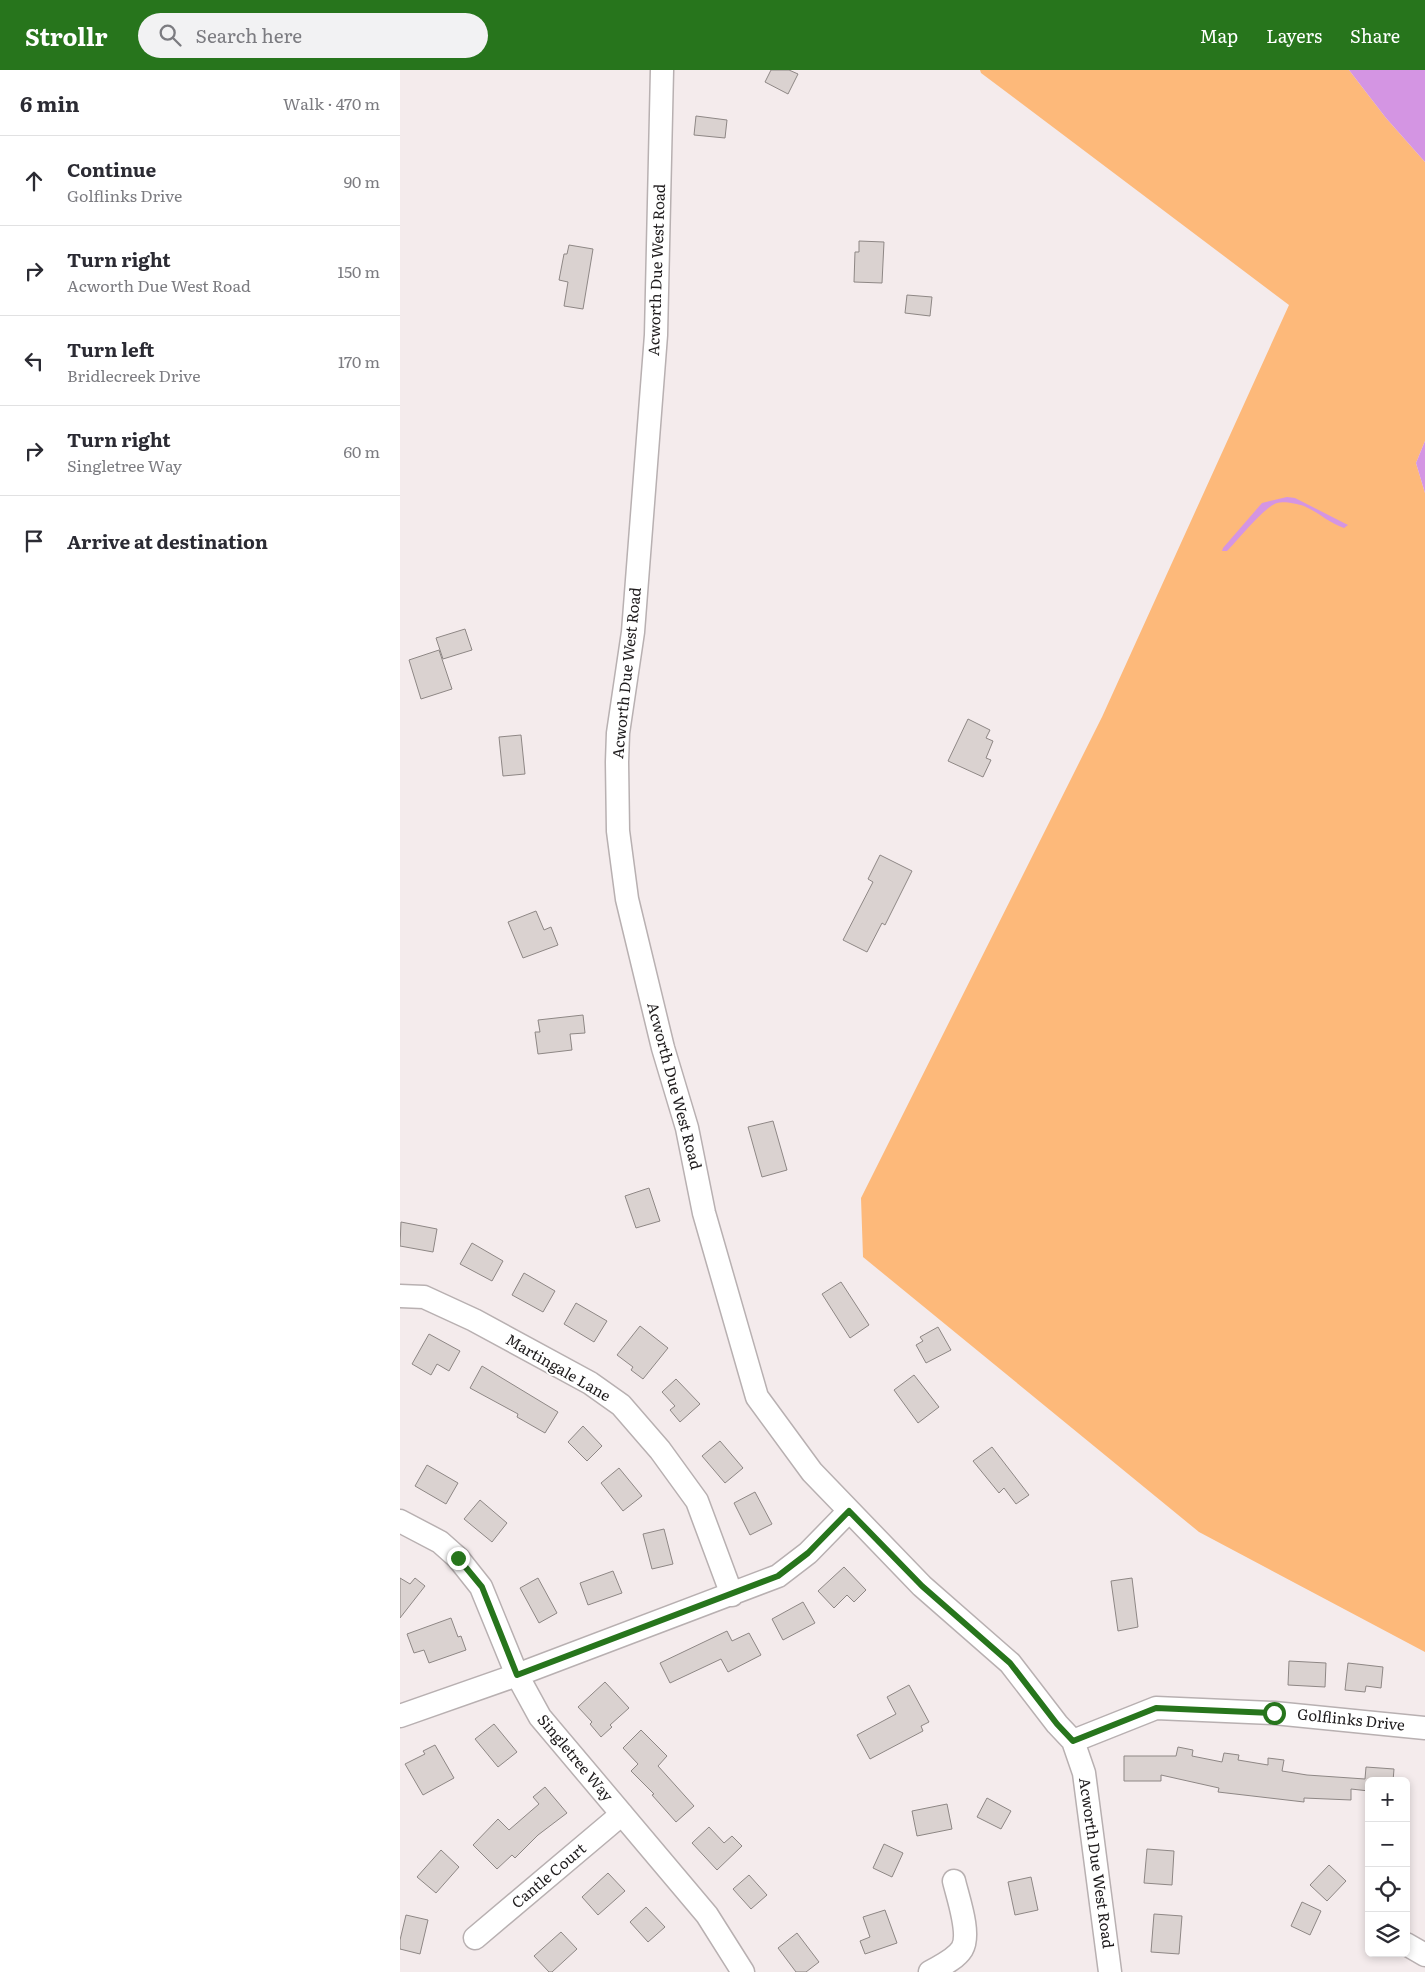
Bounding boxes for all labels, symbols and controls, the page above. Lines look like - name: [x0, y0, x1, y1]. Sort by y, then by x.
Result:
- search box: [138, 13, 488, 58]
- text: Strollr: [25, 18, 108, 53]
- icon: search: [156, 21, 184, 49]
- text: Search here: [196, 21, 302, 49]
- text: Map: [1200, 22, 1238, 49]
- text: Layers: [1266, 22, 1322, 49]
- text: Share: [1350, 22, 1400, 49]
- text: 6 min: [20, 87, 80, 118]
- text: Walk · 470 m: [283, 91, 380, 115]
- text: Continue: [67, 155, 156, 183]
- icon: ahead: [20, 167, 48, 195]
- text: 90 m: [344, 169, 380, 193]
- text: Golflinks Drive: [67, 183, 182, 207]
- street label: Acworth Due West Road: [641, 183, 670, 356]
- text: Turn right: [67, 245, 171, 273]
- icon: right: [20, 257, 48, 285]
- text: 150 m: [337, 259, 380, 283]
- text: Acworth Due West Road: [67, 273, 251, 297]
- text: Turn left: [67, 335, 154, 363]
- icon: left: [20, 347, 48, 375]
- text: 170 m: [338, 349, 380, 373]
- text: Bridlecreek Drive: [67, 363, 201, 387]
- text: Turn right: [67, 425, 171, 453]
- icon: right: [20, 437, 48, 465]
- text: 60 m: [343, 439, 380, 463]
- text: Singletree Way: [67, 453, 182, 477]
- icon: arrive: [20, 527, 48, 555]
- text: Arrive at destination: [67, 527, 268, 555]
- street label: Acworth Due West Road: [605, 586, 646, 760]
- street label: Acworth Due West Road: [642, 999, 709, 1172]
- street label: Martingale Lane: [502, 1327, 616, 1406]
- route end: [447, 1547, 470, 1570]
- street label: Golflinks Drive: [1296, 1701, 1406, 1736]
- route start: [1263, 1702, 1286, 1725]
- street label: Singletree Way: [533, 1708, 620, 1806]
- street label: Acworth Due West Road: [1074, 1776, 1121, 1950]
- map controls: [1365, 1777, 1410, 1957]
- button: +: [1365, 1777, 1410, 1822]
- button: −: [1365, 1822, 1410, 1867]
- street label: Cantle Court: [506, 1837, 590, 1913]
- button: locate: [1365, 1867, 1410, 1912]
- button: layers: [1365, 1912, 1410, 1957]

